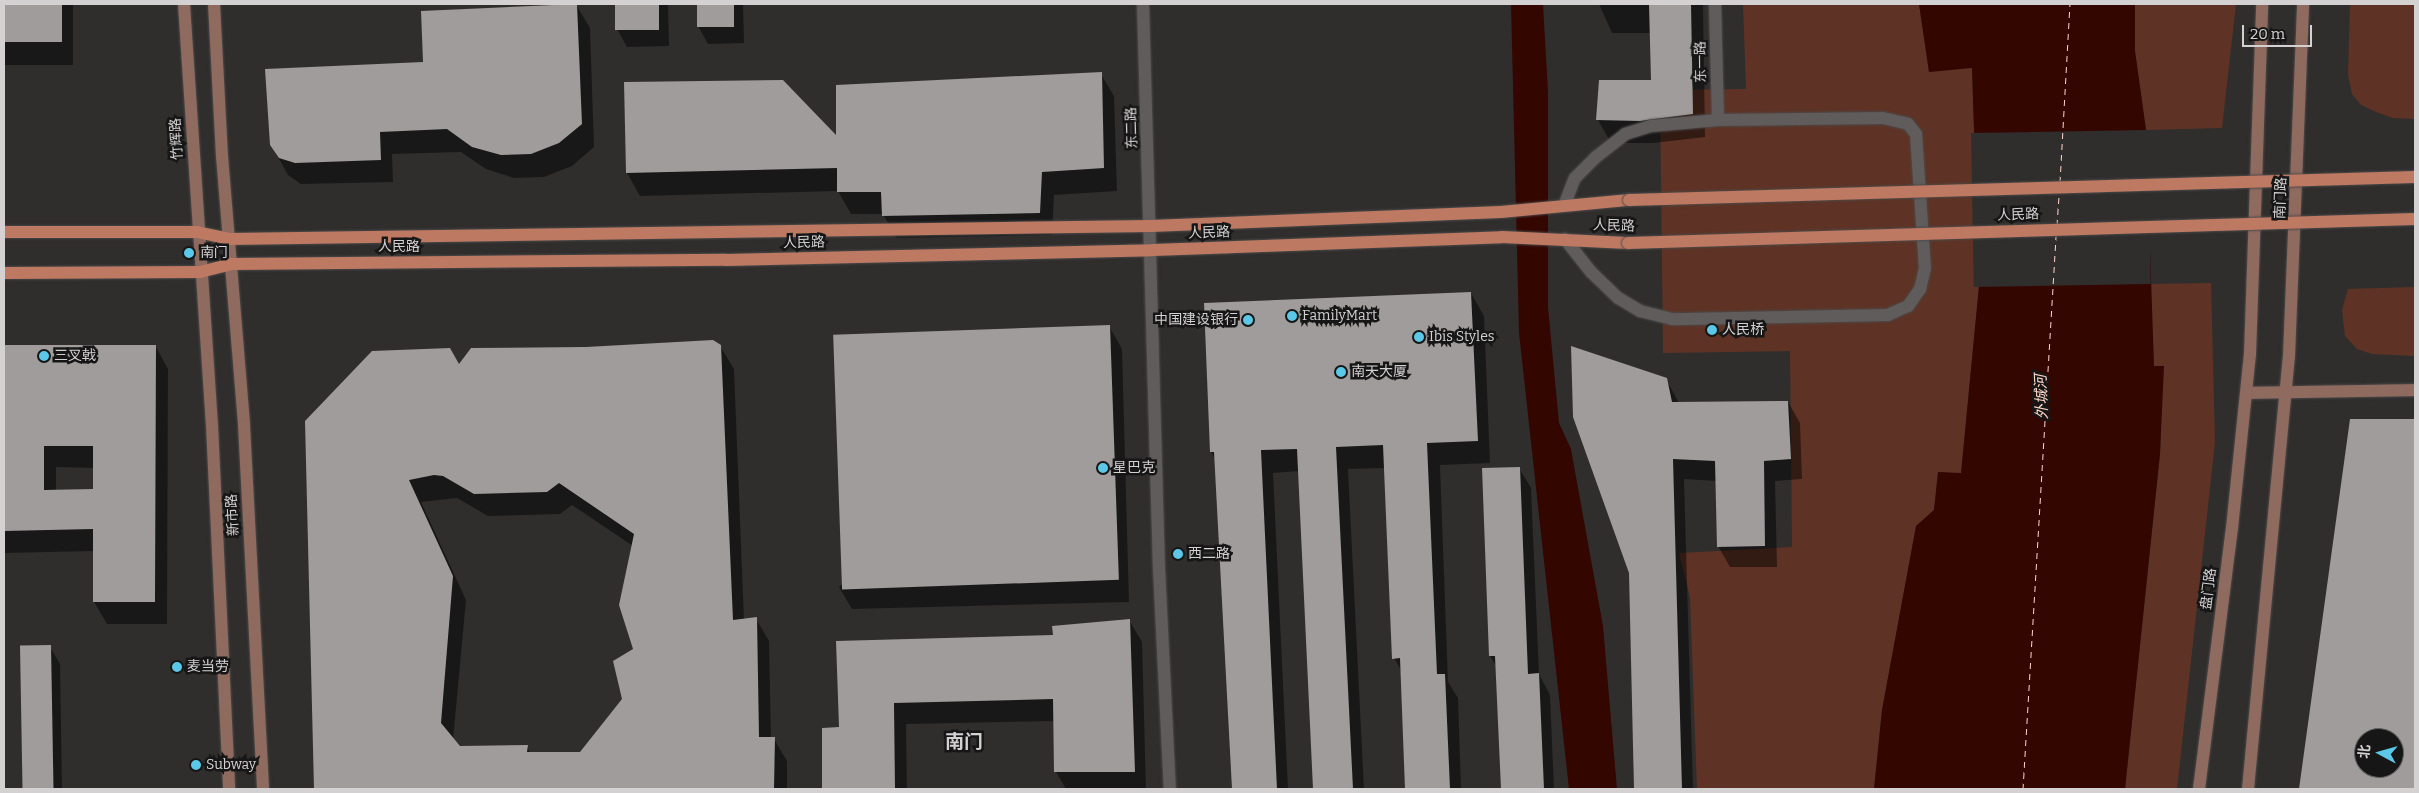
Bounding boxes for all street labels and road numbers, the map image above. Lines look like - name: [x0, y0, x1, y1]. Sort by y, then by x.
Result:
- street label: 东一路: [1692, 41, 1710, 83]
- street label: 东二路: [1123, 107, 1141, 149]
- street label: 竹辉路: [168, 118, 186, 160]
- street label: 南门路: [2272, 177, 2290, 219]
- street label: 人民路: [1997, 206, 2039, 224]
- street label: 人民路: [1593, 217, 1635, 235]
- street label: 人民路: [1188, 224, 1230, 242]
- street label: 人民路: [783, 234, 825, 252]
- street label: 人民路: [378, 239, 420, 255]
- street label: 新市路: [224, 494, 242, 536]
- street label: 盘门路: [2198, 567, 2220, 611]

